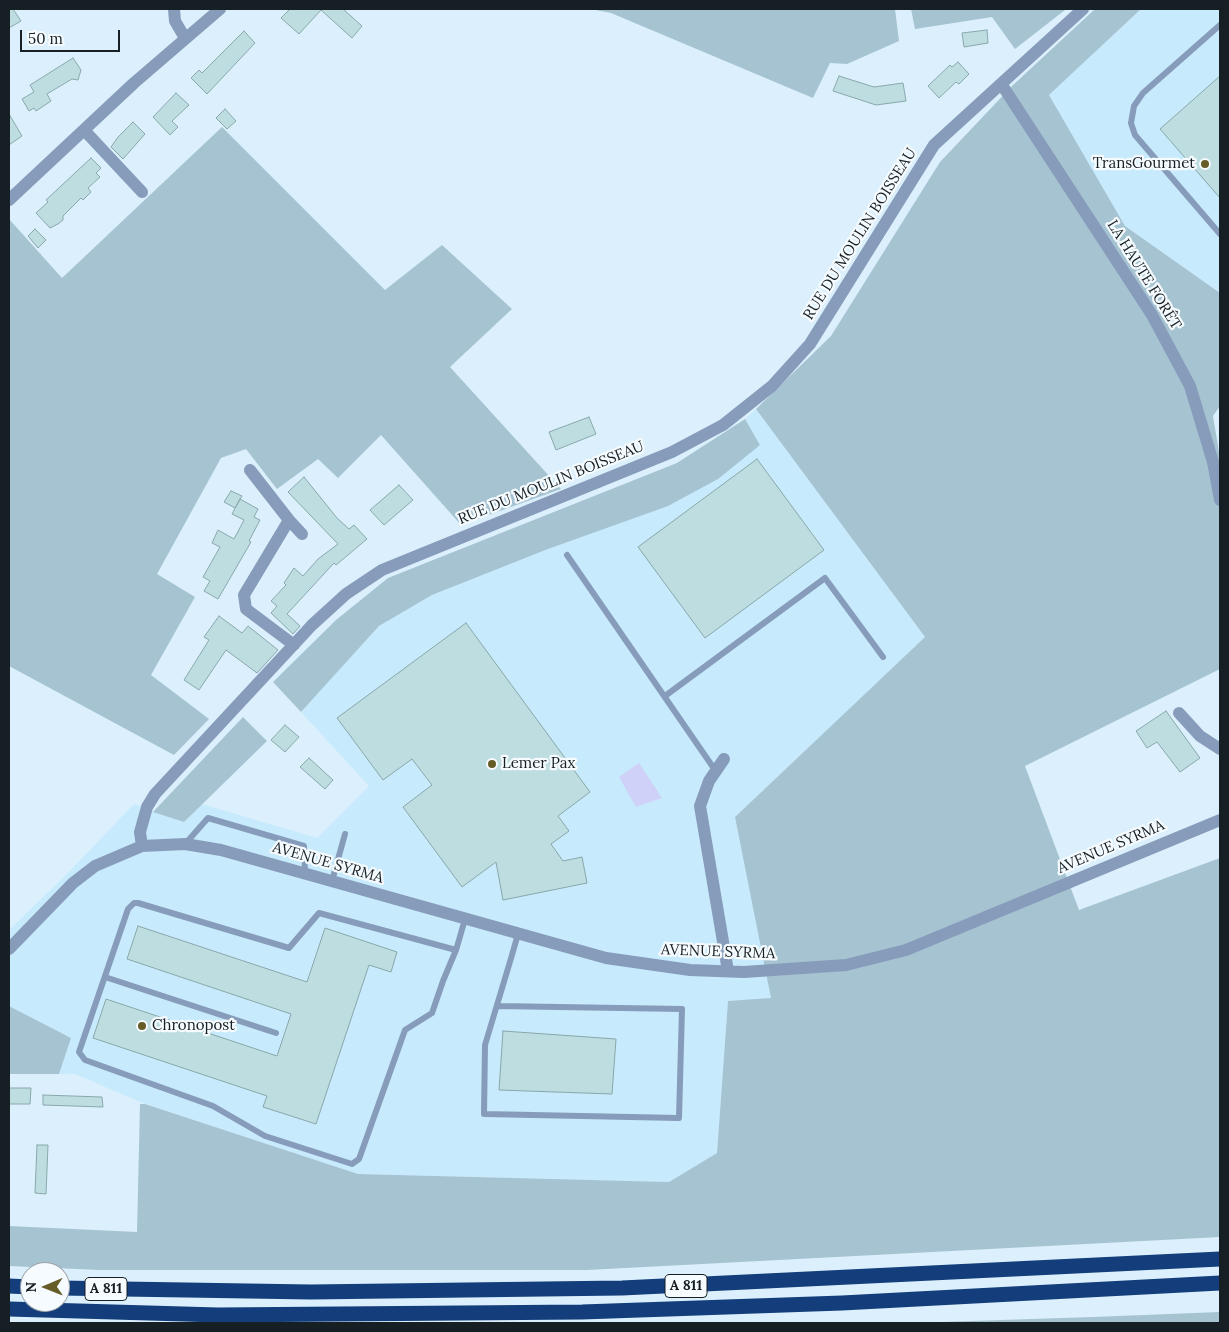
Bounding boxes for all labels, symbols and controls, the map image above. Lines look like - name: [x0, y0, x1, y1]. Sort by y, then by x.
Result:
- scale bar: [22, 20, 122, 52]
- text: 50 m: [28, 29, 63, 48]
- street label: RUE DU MOULIN BOISSEAU: [800, 145, 920, 323]
- place label: TransGourmet: [1093, 155, 1195, 173]
- marker: TransGourmet: [1199, 158, 1211, 170]
- street label: LA HAUTE FORÊT: [1103, 217, 1185, 333]
- street label: RUE DU MOULIN BOISSEAU: [455, 437, 647, 529]
- place label: Lemer Pax: [502, 755, 575, 773]
- marker: Lemer Pax: [486, 758, 498, 770]
- street label: AVENUE SYRMA: [1055, 816, 1167, 878]
- street label: AVENUE SYRMA: [270, 839, 386, 887]
- street label: AVENUE SYRMA: [660, 941, 776, 963]
- place label: Chronopost: [152, 1017, 235, 1035]
- marker: Chronopost: [136, 1020, 148, 1032]
- north arrow: [20, 1262, 70, 1312]
- road number: A 811: [665, 1274, 707, 1298]
- road number: A 811: [85, 1278, 127, 1300]
- text: N: [22, 1282, 40, 1293]

